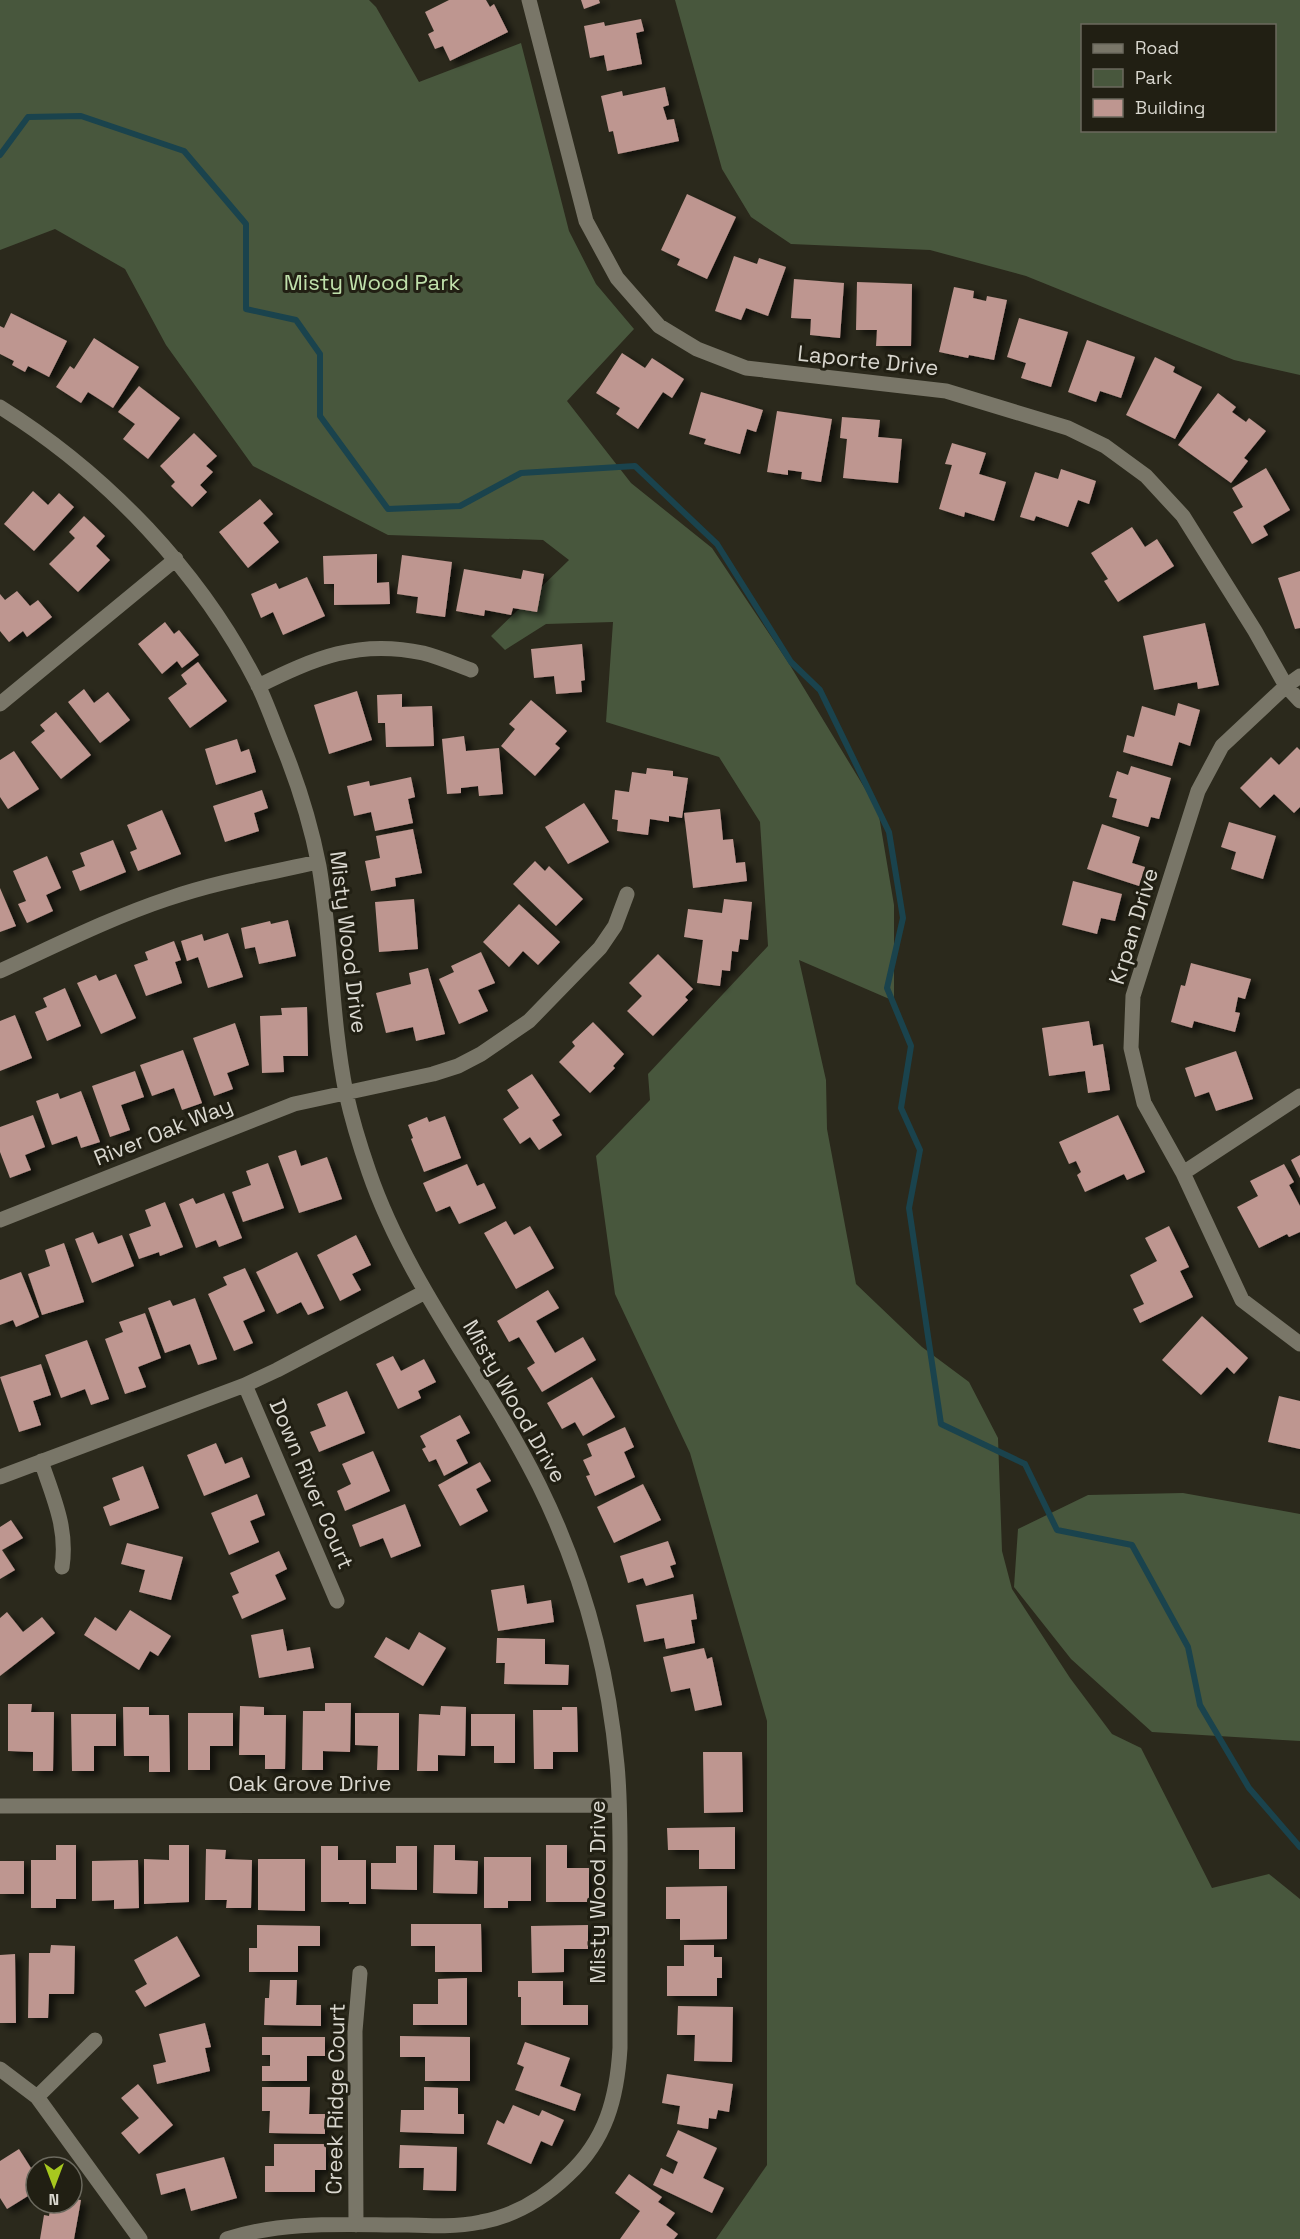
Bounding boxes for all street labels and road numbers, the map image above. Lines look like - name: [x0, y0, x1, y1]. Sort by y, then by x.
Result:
- street label: Laporte Drive: [796, 339, 940, 381]
- street label: Misty Wood Drive: [324, 849, 374, 1035]
- street label: Krpan Drive: [1102, 864, 1164, 988]
- street label: River Oak Way: [90, 1090, 236, 1172]
- street label: Misty Wood Drive: [457, 1315, 573, 1487]
- street label: Down River Court: [264, 1395, 360, 1573]
- street label: Oak Grove Drive: [228, 1769, 392, 1797]
- street label: Misty Wood Drive: [583, 1800, 611, 1984]
- street label: Creek Ridge Court: [319, 2003, 351, 2195]

